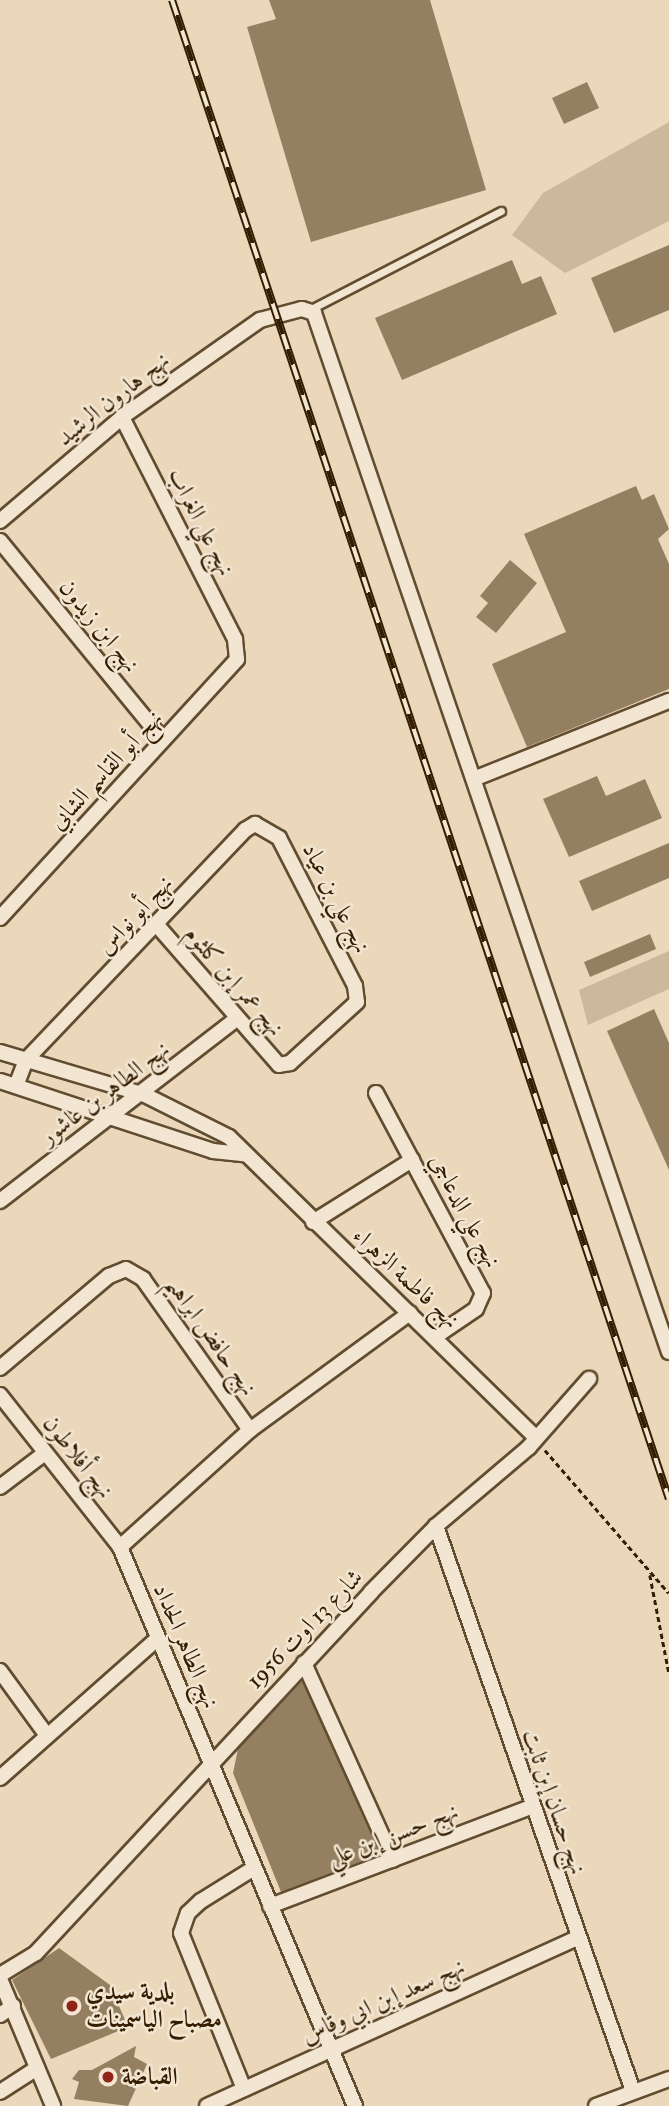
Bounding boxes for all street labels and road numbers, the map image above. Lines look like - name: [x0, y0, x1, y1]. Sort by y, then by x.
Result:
- street label: نهج هارون الرشيد: [51, 346, 175, 452]
- street label: نهج علي الغراب: [162, 463, 240, 581]
- street label: نهج ابن زيدون: [53, 573, 145, 679]
- street label: نهج أبو القاسم الشابي: [43, 704, 169, 836]
- street label: نهج علي بن عياد: [296, 838, 376, 958]
- street label: نهج أبو نواس: [91, 869, 179, 961]
- street label: نهج عمر إبن كلثوم: [178, 920, 290, 1042]
- street label: نهج الطاهر بن عاشور: [35, 1035, 175, 1151]
- street label: نهج علي الدعاجي: [423, 1149, 507, 1273]
- street label: نهج فاطمة الزهراء: [347, 1221, 465, 1335]
- street label: نهج حافض ابراهيم: [159, 1271, 263, 1401]
- street label: نهج أفلاطون: [36, 1410, 120, 1504]
- street label: شارع 13 اوت 1956: [241, 1563, 369, 1695]
- street label: نهج الطاهر الحداد: [147, 1579, 225, 1713]
- street label: نهج حسان إبن ثابت: [516, 1726, 592, 1878]
- street label: نهج حسن إبن علي: [324, 1797, 462, 1873]
- street label: نهج سعد إبن ابي وقاس: [297, 1952, 469, 2050]

